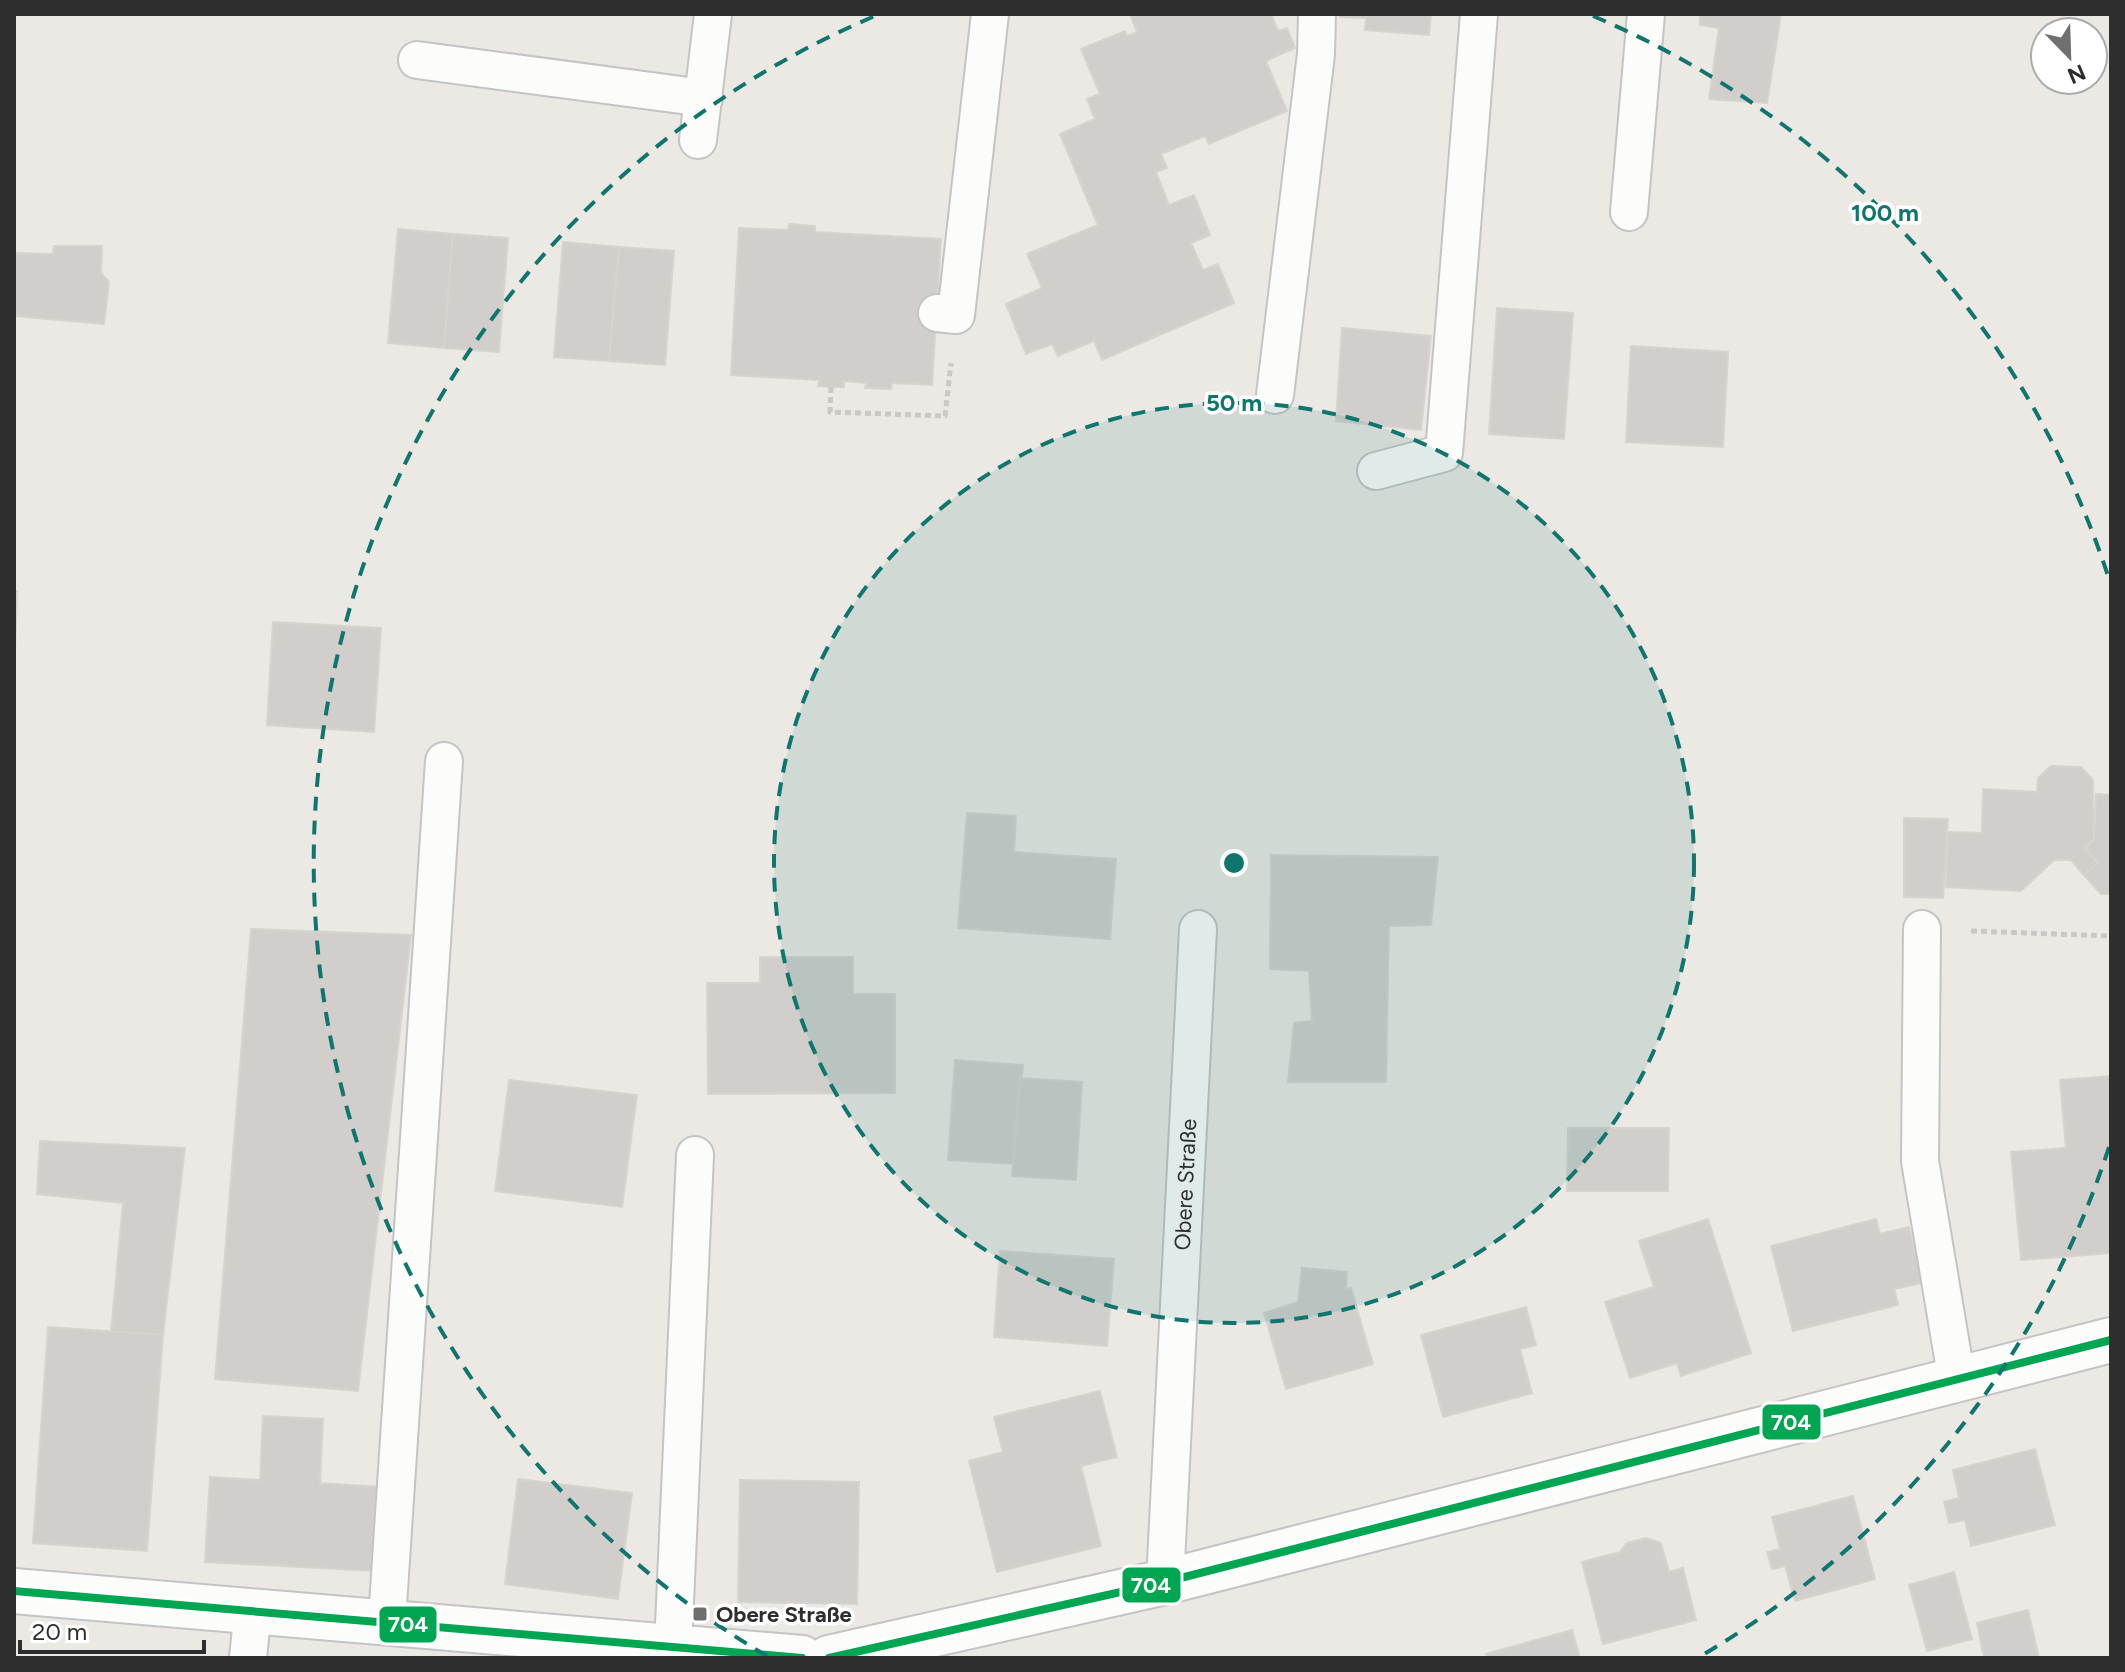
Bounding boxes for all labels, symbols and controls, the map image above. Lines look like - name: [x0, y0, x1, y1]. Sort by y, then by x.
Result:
- north arrow: [2029, 16, 2109, 96]
- text: N: [2064, 58, 2090, 90]
- text: 100 m: [1851, 198, 1919, 227]
- text: 50 m: [1206, 388, 1262, 417]
- centre of rings: [1220, 849, 1248, 877]
- street label: Obere Straße: [1168, 1118, 1202, 1251]
- line badge: 704: [1761, 1403, 1822, 1441]
- text: 704: [1771, 1409, 1811, 1436]
- line badge: 704: [1121, 1566, 1182, 1604]
- text: 704: [1131, 1572, 1171, 1599]
- place label: Obere Straße: [716, 1601, 852, 1628]
- scale bar: [20, 1604, 204, 1654]
- line badge: 704: [378, 1605, 438, 1644]
- marker: Obere Straße: [691, 1605, 709, 1623]
- text: 704: [388, 1611, 428, 1638]
- text: 20 m: [32, 1617, 87, 1646]

